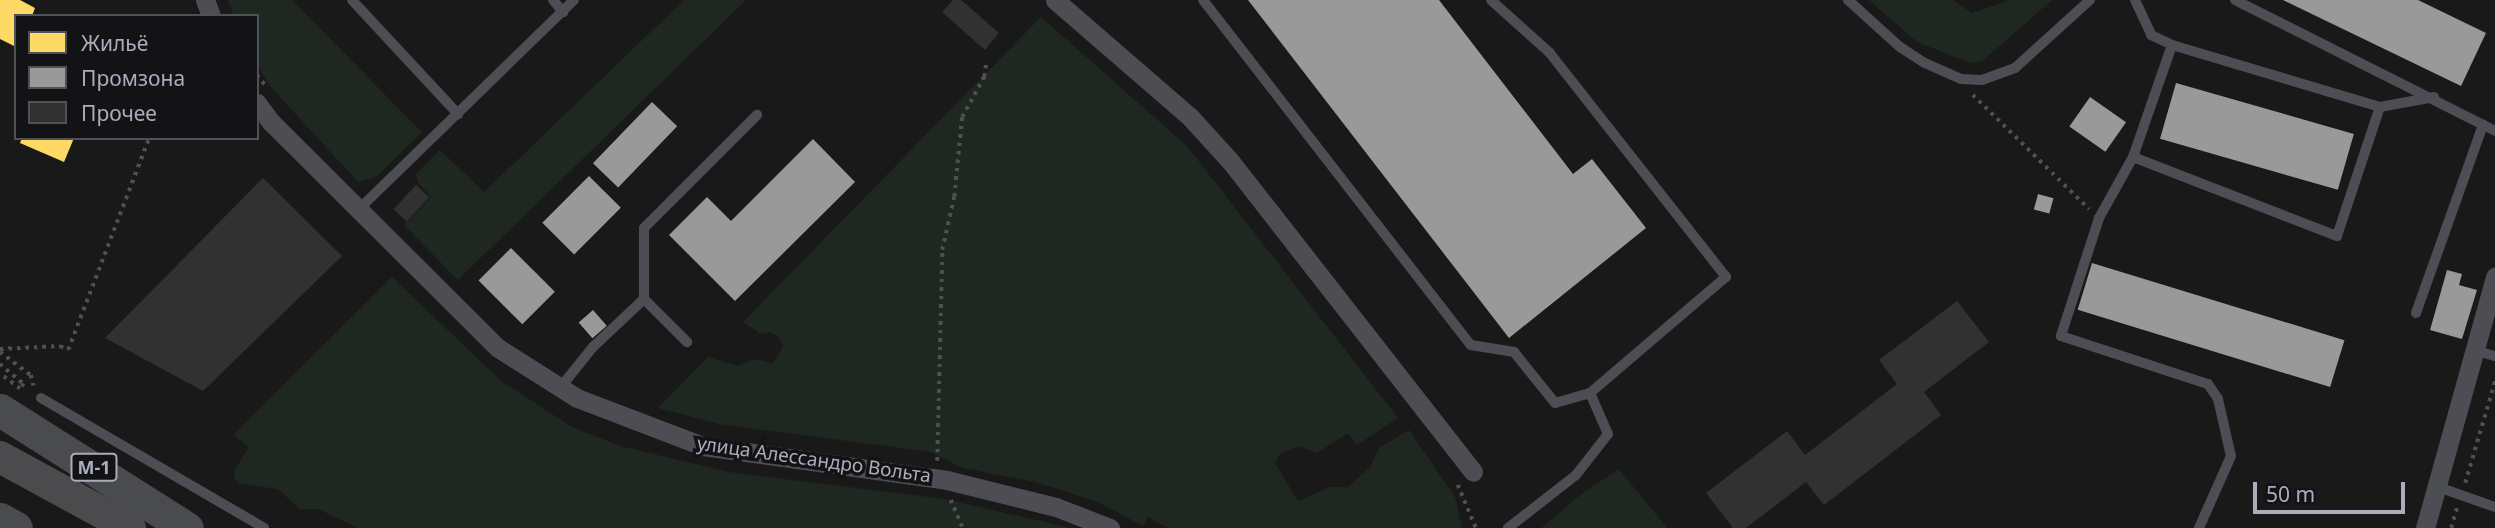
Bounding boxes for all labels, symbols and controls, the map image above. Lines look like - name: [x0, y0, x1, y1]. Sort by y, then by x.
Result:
- legend: [14, 14, 259, 140]
- text: Жильё: [81, 29, 148, 57]
- text: Промзона: [81, 64, 185, 92]
- text: Прочее: [81, 99, 157, 127]
- street label: улица Алессандро Вольта: [696, 432, 932, 488]
- road number: М-1: [70, 452, 119, 481]
- scale bar: [2257, 468, 2409, 512]
- text: 50 m: [2266, 480, 2315, 508]

